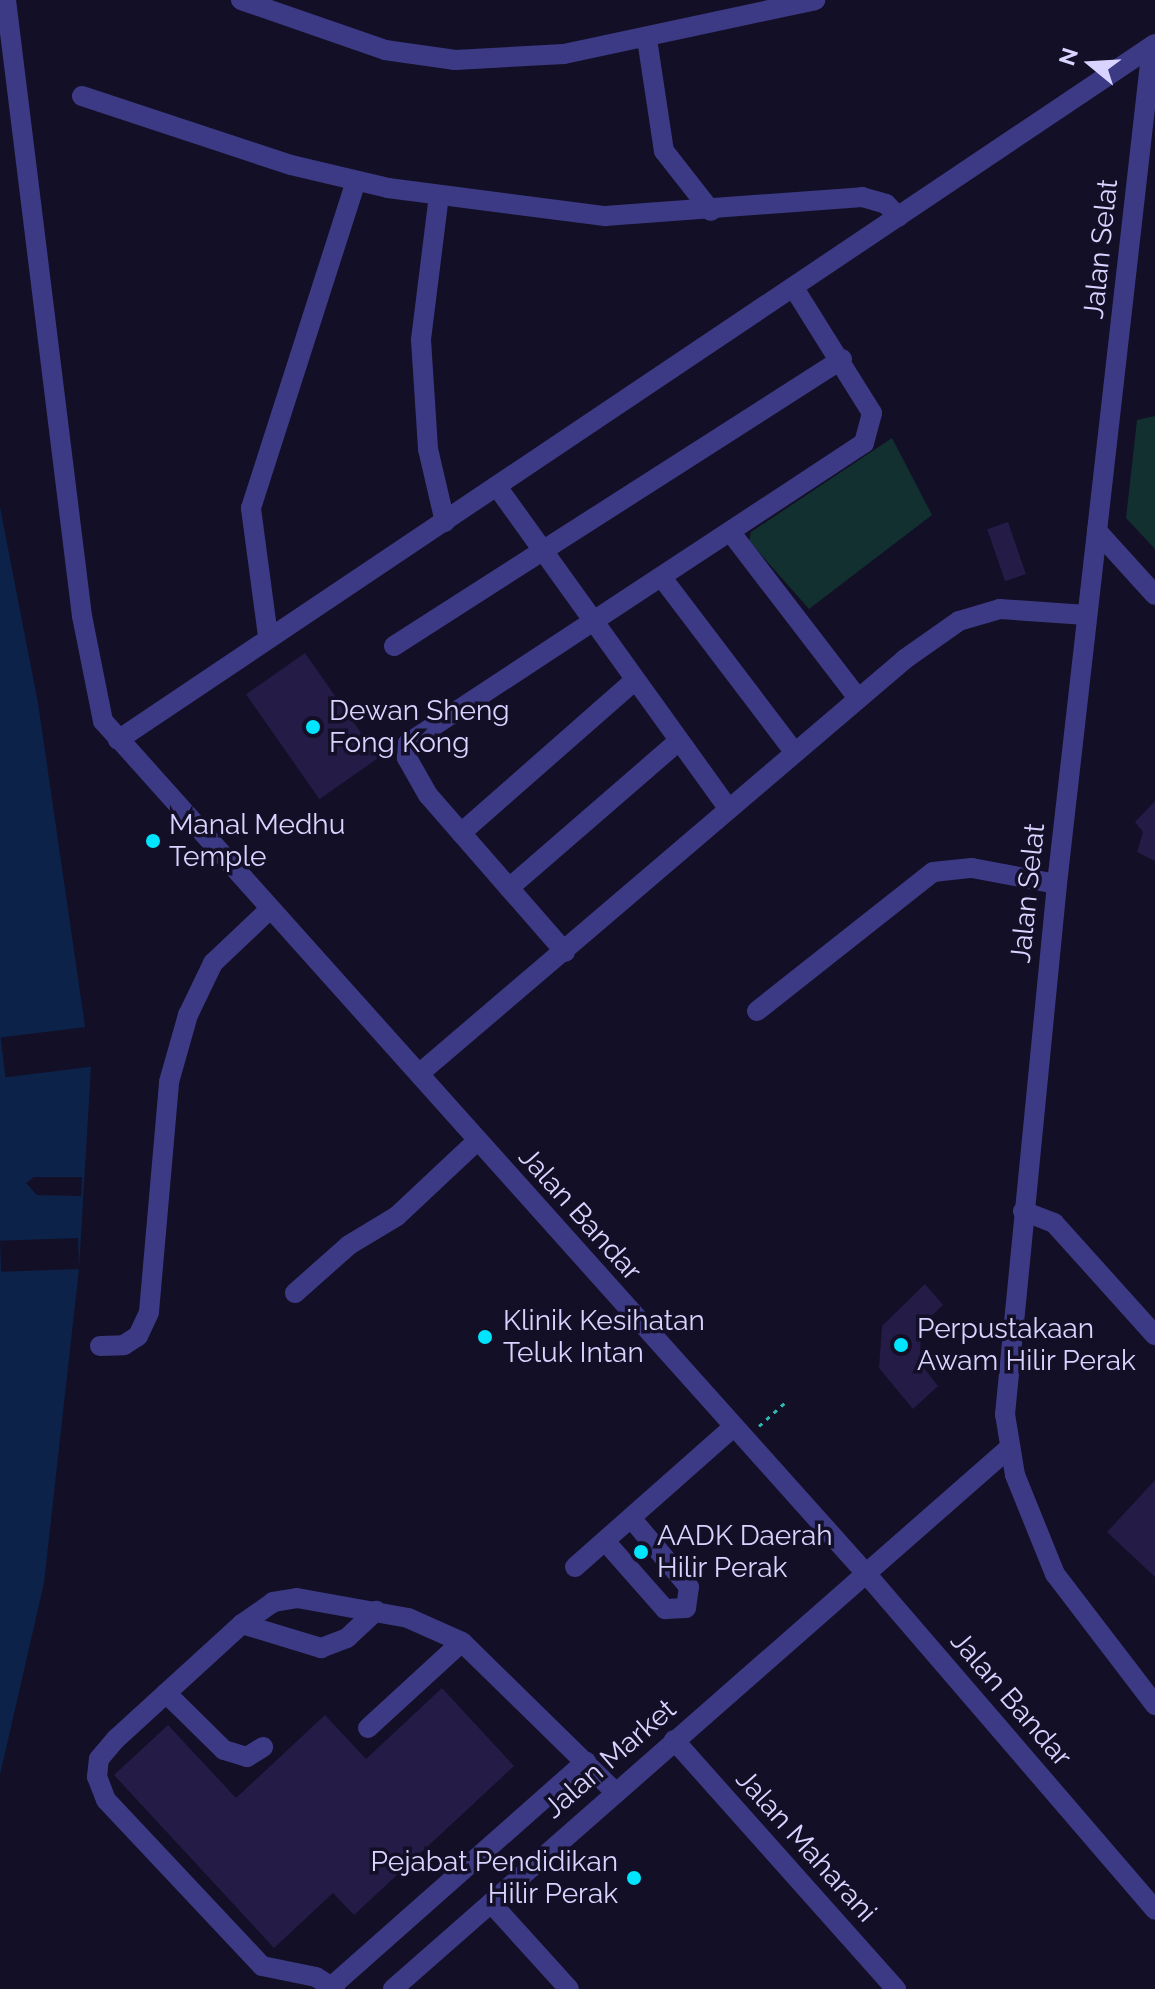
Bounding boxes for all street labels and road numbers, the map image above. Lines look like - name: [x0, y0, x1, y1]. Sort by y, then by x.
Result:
- street label: Jalan Selat: [1077, 177, 1125, 321]
- street label: Jalan Selat: [1004, 821, 1052, 965]
- street label: Jalan Bandar: [511, 1140, 649, 1288]
- street label: Jalan Bandar: [943, 1625, 1079, 1773]
- street label: Jalan Market: [537, 1692, 683, 1826]
- street label: Jalan Maharani: [729, 1763, 883, 1929]

